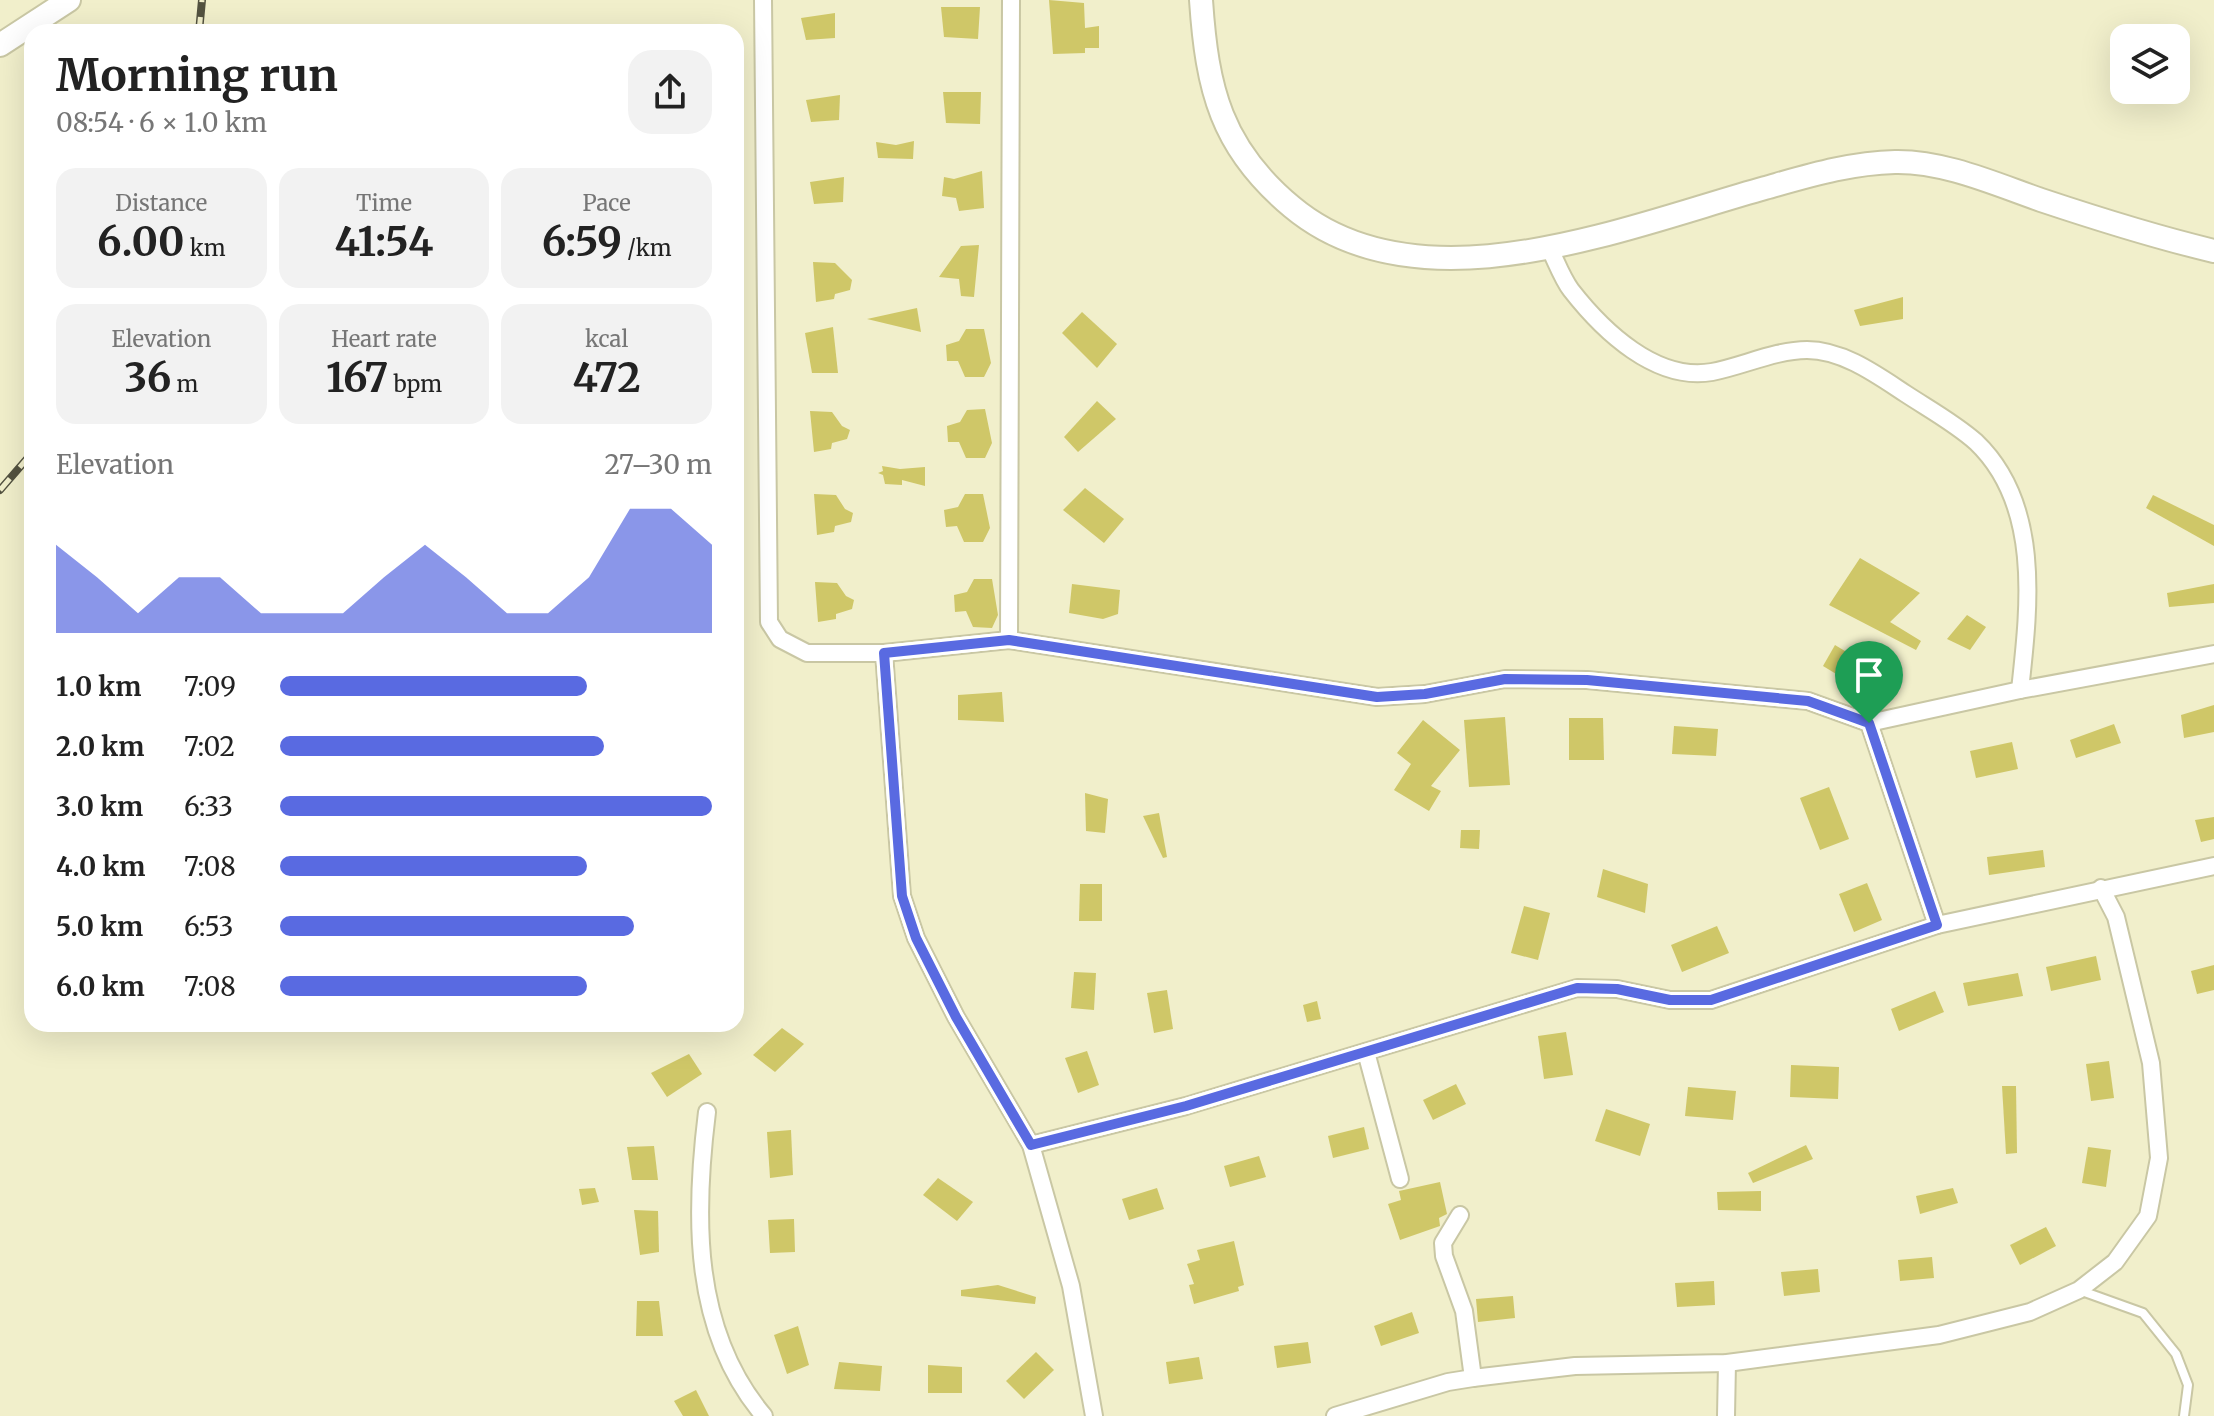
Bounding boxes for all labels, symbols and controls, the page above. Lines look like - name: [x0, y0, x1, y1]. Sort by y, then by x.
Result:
- map controls: [2110, 24, 2190, 104]
- button: layers: [2110, 24, 2190, 104]
- text: Morning run: [56, 48, 338, 103]
- button: share: [628, 50, 712, 134]
- text: 08:54 · 6 × 1.0 km: [56, 106, 267, 139]
- text: Distance: [115, 189, 207, 217]
- text: Time: [356, 189, 412, 217]
- text: Pace: [583, 189, 631, 217]
- text: 6.00: [97, 217, 185, 267]
- text: 41:54: [335, 217, 433, 267]
- text: 6:59: [542, 217, 622, 267]
- text: km: [185, 234, 226, 262]
- text: /km: [622, 234, 672, 262]
- text: Elevation: [111, 325, 211, 353]
- text: Heart rate: [331, 325, 437, 353]
- text: kcal: [585, 325, 628, 353]
- text: 36: [124, 353, 171, 403]
- text: 167: [326, 353, 388, 403]
- text: 472: [573, 353, 641, 403]
- text: m: [171, 370, 198, 398]
- text: bpm: [388, 370, 442, 398]
- text: Elevation: [56, 448, 174, 481]
- text: 27–30 m: [605, 448, 712, 481]
- pin: [1835, 641, 1903, 723]
- icon: arrive: [1847, 653, 1891, 697]
- text: 1.0 km: [56, 670, 141, 703]
- text: 7:09: [184, 670, 236, 703]
- text: 2.0 km: [56, 730, 144, 763]
- text: 7:02: [184, 730, 235, 763]
- text: 3.0 km: [56, 790, 143, 823]
- text: 6:33: [184, 790, 233, 823]
- text: 4.0 km: [56, 850, 145, 883]
- text: 7:08: [184, 850, 236, 883]
- text: 5.0 km: [56, 910, 143, 943]
- text: 6:53: [184, 910, 233, 943]
- text: 6.0 km: [56, 970, 145, 1003]
- text: 7:08: [184, 970, 236, 1003]

